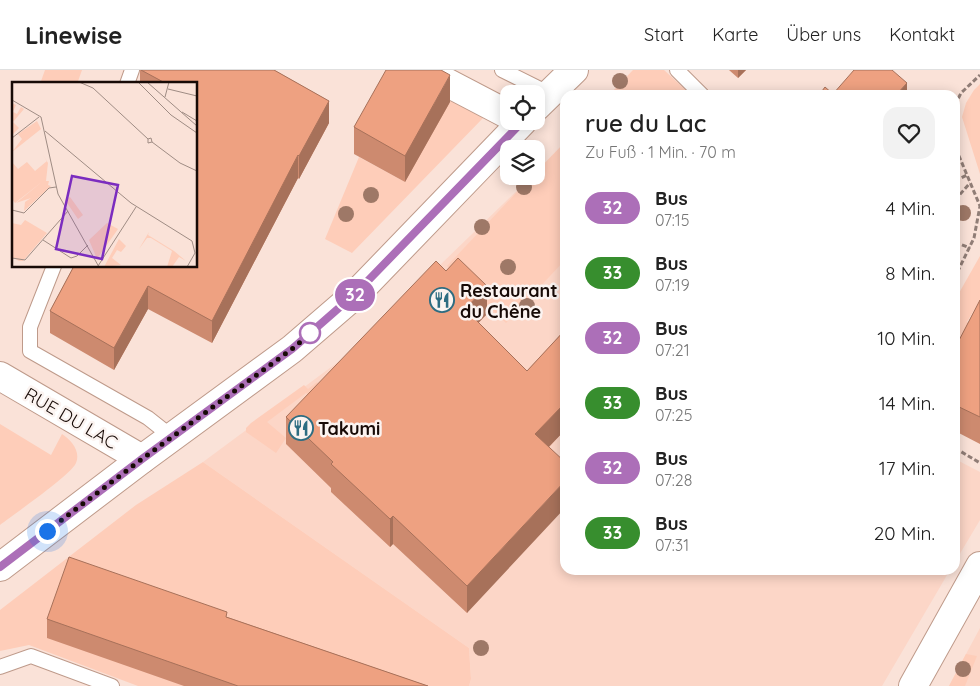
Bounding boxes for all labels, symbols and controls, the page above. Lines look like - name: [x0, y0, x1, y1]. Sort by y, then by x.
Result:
- text: Linewise: [25, 20, 122, 50]
- text: Start: [644, 23, 684, 46]
- text: Karte: [712, 23, 758, 46]
- text: Über uns: [786, 23, 861, 46]
- text: Kontakt: [889, 23, 955, 46]
- inset map: [12, 82, 198, 268]
- map controls: [500, 85, 545, 185]
- button: locate: [500, 85, 545, 130]
- button: heart: [883, 107, 935, 159]
- text: rue du Lac: [585, 108, 706, 138]
- button: layers: [500, 140, 545, 185]
- text: Zu Fuß · 1 Min. · 70 m: [585, 142, 736, 162]
- text: Bus: [655, 186, 688, 210]
- text: 32: [603, 196, 622, 219]
- text: 4 Min.: [886, 196, 935, 220]
- text: 07:15: [655, 210, 689, 230]
- text: Bus: [655, 251, 688, 275]
- text: 33: [603, 261, 622, 284]
- text: 8 Min.: [885, 261, 935, 285]
- text: 07:19: [655, 275, 690, 295]
- line badge: 32: [332, 279, 378, 311]
- place label: Restaurant du Chêne: [460, 279, 558, 323]
- text: 32: [345, 283, 365, 306]
- restaurant icon: Restaurant du Chêne: [429, 287, 455, 313]
- text: Bus: [655, 316, 688, 340]
- unlabelled marker: [299, 322, 321, 344]
- text: 32: [603, 326, 622, 349]
- text: 10 Min.: [877, 326, 935, 350]
- text: 07:21: [655, 340, 690, 360]
- text: Bus: [655, 381, 688, 405]
- street label: RUE DU LAC: [20, 382, 122, 454]
- text: 33: [603, 391, 622, 414]
- text: 14 Min.: [879, 391, 935, 415]
- text: 07:25: [655, 405, 692, 425]
- restaurant icon: Takumi: [288, 415, 314, 441]
- place label: Takumi: [318, 417, 380, 440]
- text: Bus: [655, 446, 688, 470]
- text: 32: [603, 456, 622, 479]
- text: 17 Min.: [879, 456, 935, 480]
- text: 07:28: [655, 470, 692, 490]
- text: Bus: [655, 511, 688, 535]
- your location: [35, 519, 60, 544]
- text: 33: [603, 521, 622, 544]
- text: 20 Min.: [874, 521, 935, 545]
- text: 07:31: [655, 535, 689, 555]

